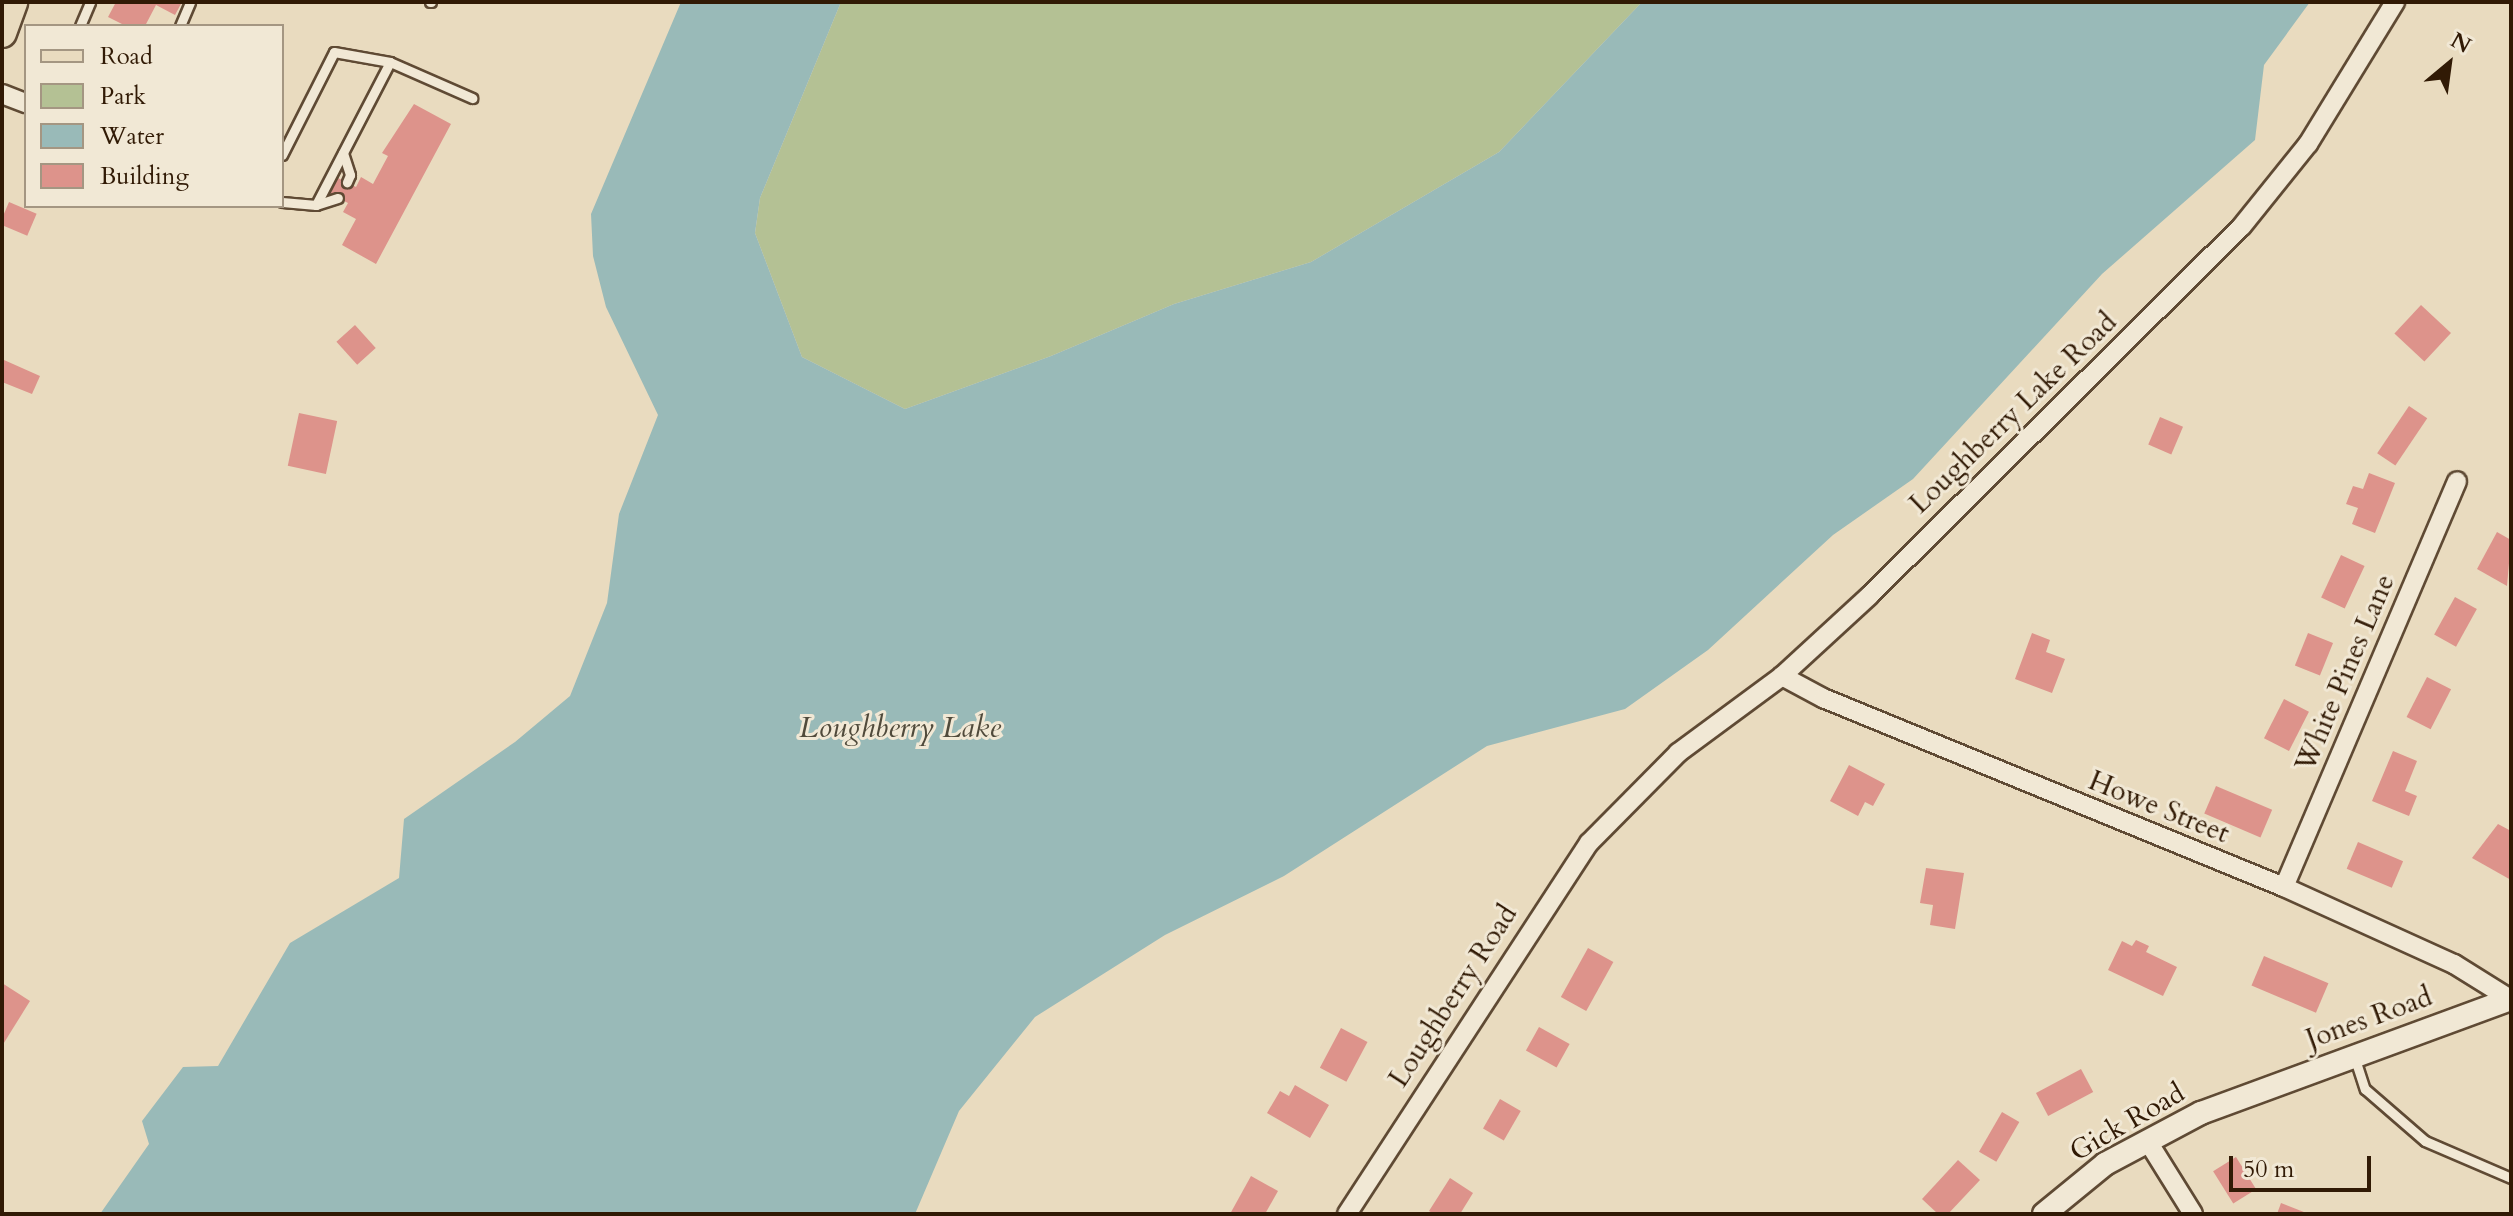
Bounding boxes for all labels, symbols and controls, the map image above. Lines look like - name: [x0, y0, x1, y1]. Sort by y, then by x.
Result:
- legend: [24, 24, 284, 208]
- north arrow: [2409, 24, 2489, 104]
- text: N: [2445, 25, 2476, 61]
- text: Road: [100, 40, 153, 73]
- text: Park: [100, 80, 146, 113]
- text: Water: [100, 120, 164, 153]
- text: Building: [100, 160, 189, 193]
- street label: Loughberry Lake Road: [1903, 305, 2123, 521]
- street label: White Pines Lane: [2288, 569, 2402, 777]
- water label: Loughberry Lake: [799, 710, 1001, 746]
- street label: Howe Street: [2084, 764, 2234, 850]
- street label: Loughberry Road: [1382, 899, 1524, 1093]
- street label: Jones Road: [2301, 980, 2437, 1056]
- street label: Gick Road: [2064, 1076, 2190, 1168]
- scale bar: [2233, 1140, 2375, 1190]
- text: 50 m: [2243, 1153, 2294, 1186]

